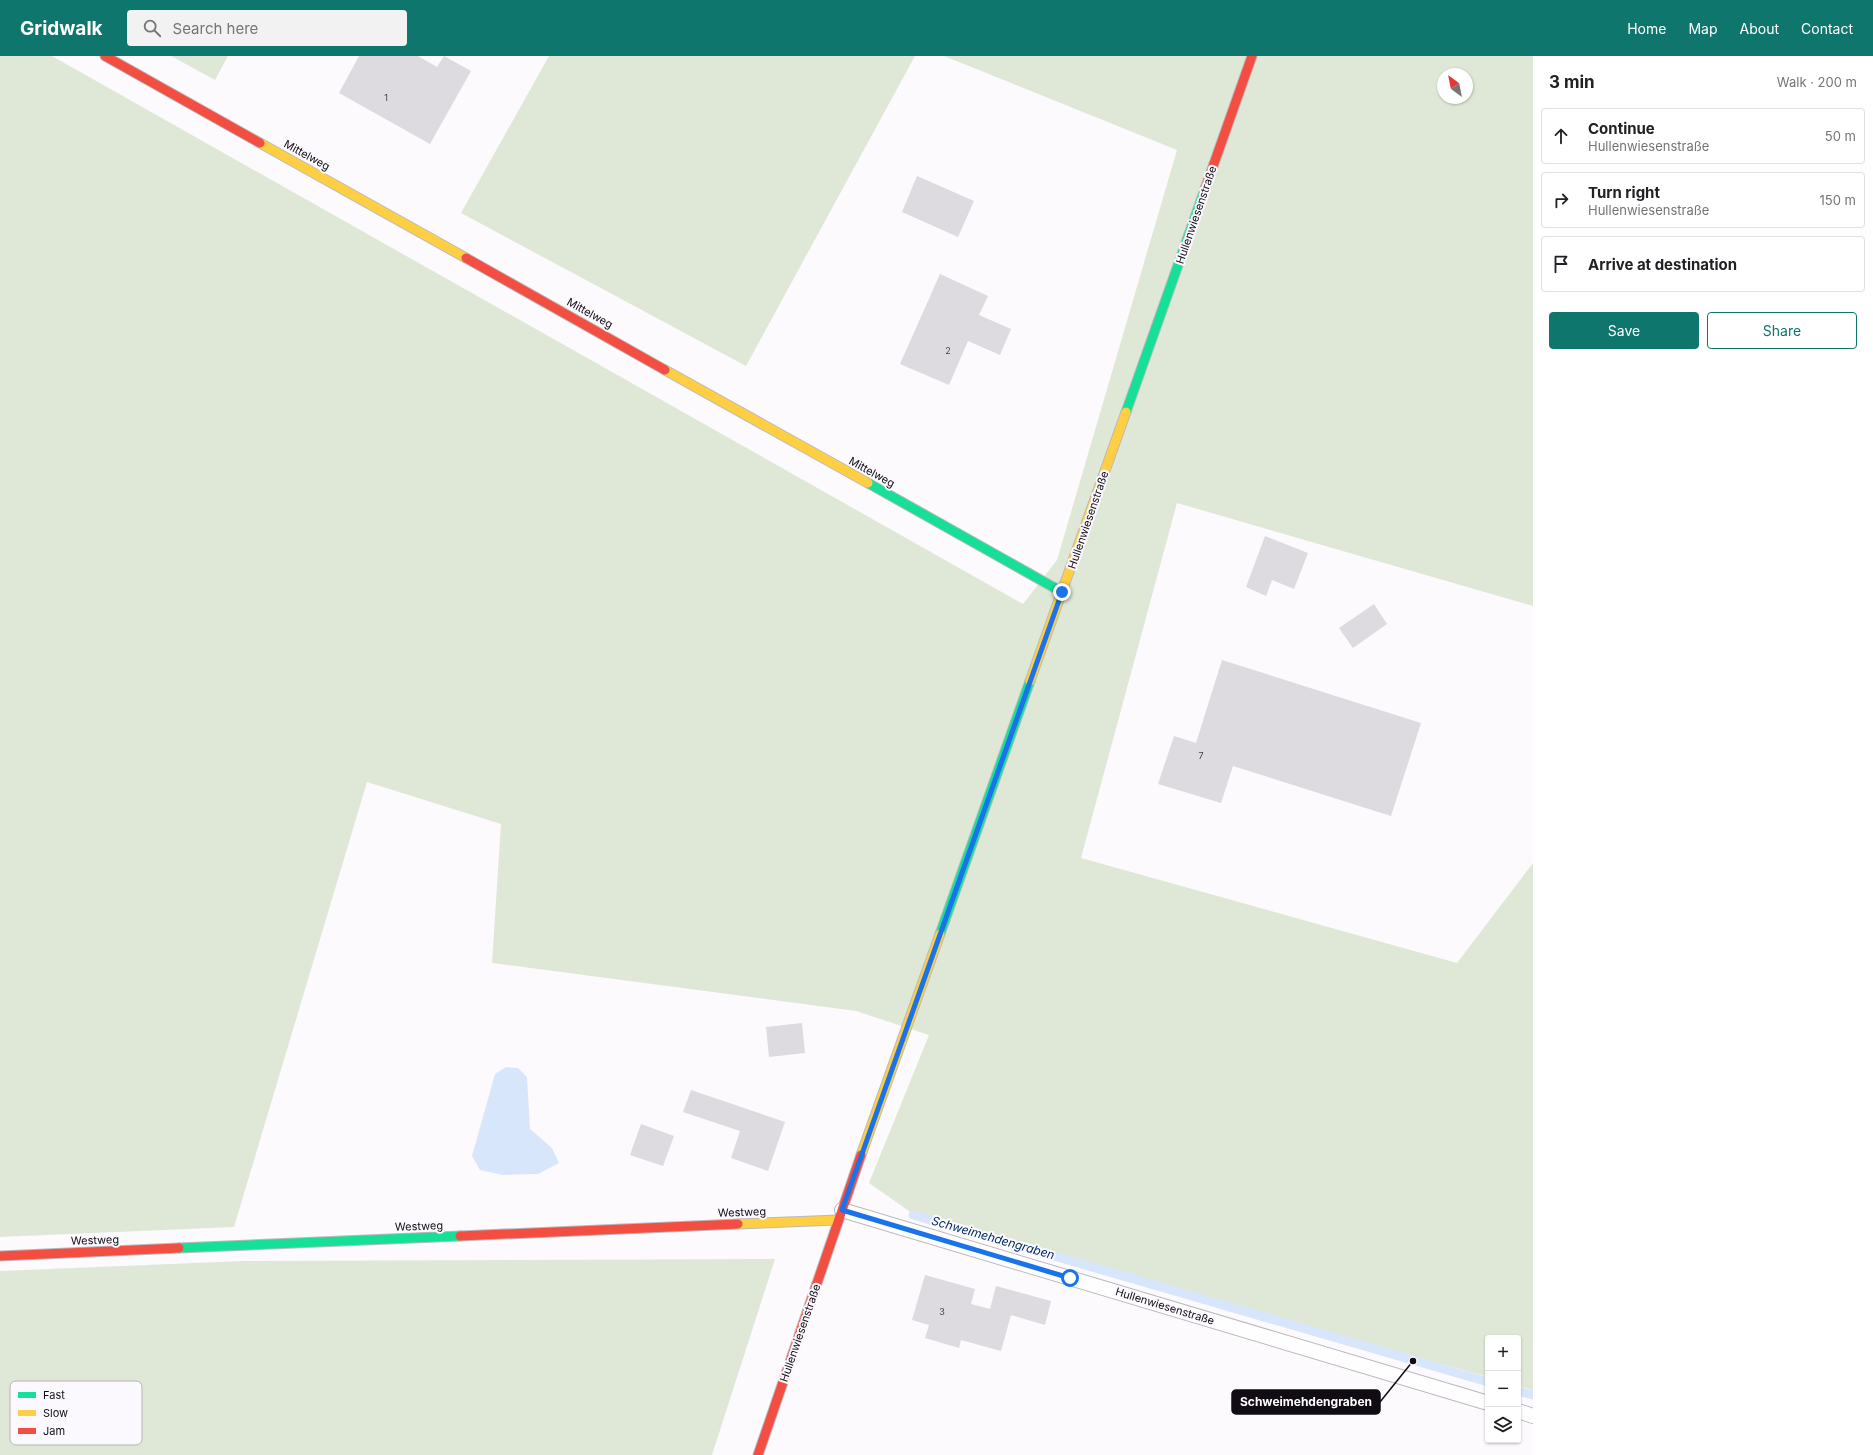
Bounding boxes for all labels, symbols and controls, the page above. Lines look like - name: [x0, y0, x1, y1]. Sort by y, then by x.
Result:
- search box: [127, 10, 407, 46]
- text: Gridwalk: [20, 17, 103, 40]
- icon: search: [141, 17, 163, 39]
- text: Search here: [173, 19, 258, 38]
- text: Home: [1627, 20, 1666, 37]
- text: Map: [1688, 20, 1718, 37]
- text: About: [1740, 20, 1779, 37]
- text: Contact: [1801, 20, 1853, 37]
- north arrow: [1437, 68, 1473, 104]
- text: 3 min: [1549, 72, 1595, 92]
- text: Walk · 200 m: [1777, 74, 1857, 90]
- house number: 1: [384, 92, 388, 103]
- text: Continue: [1588, 119, 1655, 138]
- icon: ahead: [1550, 125, 1572, 147]
- text: 50 m: [1825, 128, 1856, 144]
- street label: Mittelweg: [282, 137, 332, 173]
- text: Hullenwiesenstraße: [1588, 138, 1709, 154]
- street label: Hullenwiesenstraße: [1173, 164, 1219, 266]
- text: Turn right: [1588, 183, 1660, 202]
- icon: right: [1550, 189, 1572, 211]
- text: 150 m: [1820, 192, 1856, 208]
- text: Hullenwiesenstraße: [1588, 202, 1709, 218]
- icon: arrive: [1550, 253, 1572, 275]
- text: Arrive at destination: [1588, 255, 1737, 274]
- street label: Mittelweg: [565, 295, 615, 331]
- button: Save: [1549, 312, 1699, 349]
- button: Share: [1707, 312, 1857, 349]
- house number: 2: [945, 345, 951, 356]
- street label: Mittelweg: [847, 454, 897, 490]
- street label: Hullenwiesenstraße: [1065, 469, 1111, 571]
- route end: [1053, 583, 1071, 601]
- house number: 7: [1198, 750, 1204, 761]
- street label: Westweg: [718, 1204, 766, 1220]
- water label: Schweimehdengraben: [930, 1213, 1056, 1262]
- street label: Westweg: [395, 1218, 443, 1234]
- street label: Westweg: [71, 1232, 119, 1248]
- route start: [1061, 1269, 1079, 1287]
- street label: Hullenwiesenstraße: [777, 1282, 823, 1384]
- street label: Hullenwiesenstraße: [1114, 1284, 1216, 1328]
- house number: 3: [939, 1306, 945, 1317]
- map controls: [1485, 1335, 1521, 1443]
- button: +: [1485, 1335, 1521, 1371]
- button: −: [1485, 1371, 1521, 1407]
- legend: [10, 1381, 142, 1445]
- text: Fast: [43, 1388, 65, 1402]
- callout: Schweimehdengraben: [1232, 1390, 1380, 1414]
- text: Schweimehdengraben: [1240, 1394, 1372, 1409]
- text: Slow: [43, 1406, 68, 1420]
- button: layers: [1485, 1407, 1521, 1443]
- text: Jam: [43, 1424, 65, 1438]

